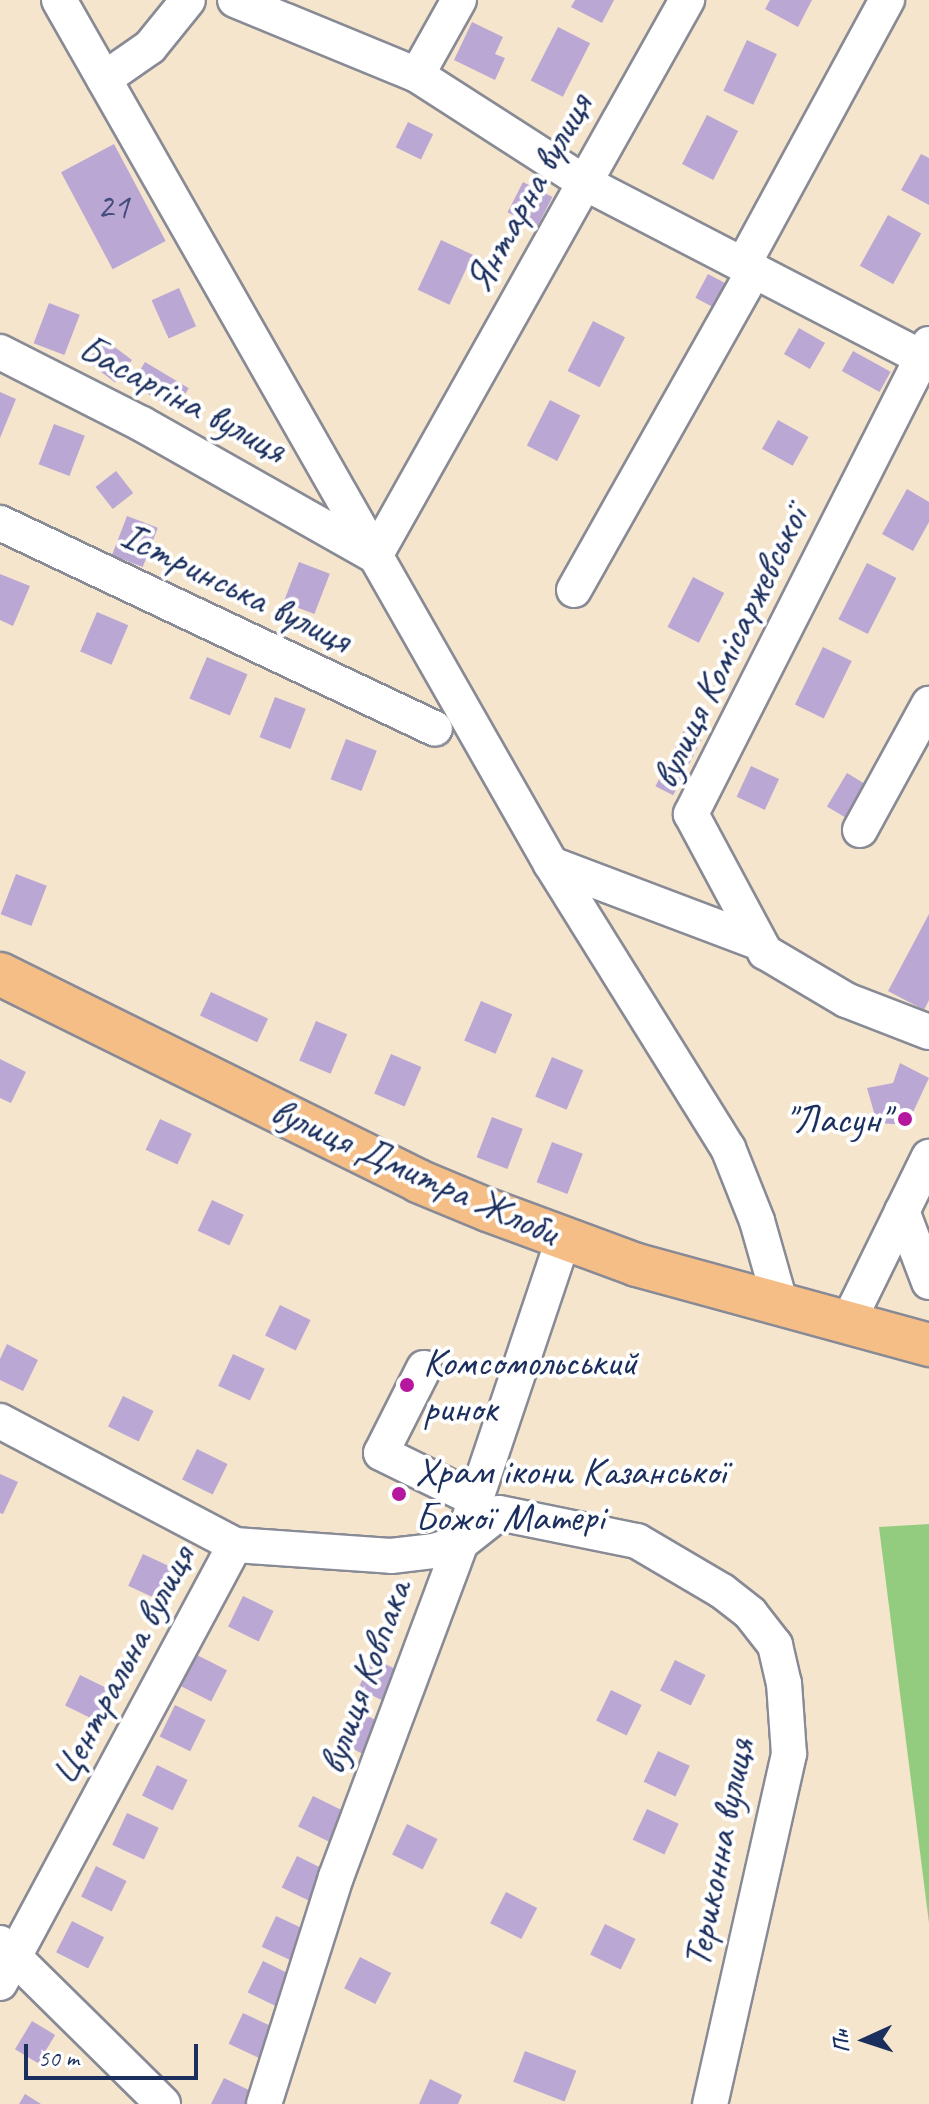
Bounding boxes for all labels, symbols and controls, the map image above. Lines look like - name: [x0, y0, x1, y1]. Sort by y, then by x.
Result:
- street label: Янтарна вулиця: [453, 84, 603, 302]
- house number: 21: [97, 185, 129, 229]
- street label: Басаргіна вулиця: [70, 323, 296, 473]
- street label: вулиця Комісаржевської: [640, 498, 818, 796]
- street label: Істринська вулиця: [112, 510, 360, 664]
- street label: вулиця Дмитра Жлоби: [262, 1086, 568, 1256]
- place label: "Ласун": [784, 1095, 889, 1143]
- marker: "Ласун": [896, 1110, 914, 1128]
- place label: Комсомольський ринок: [423, 1338, 637, 1432]
- marker: Комсомольський ринок: [398, 1376, 416, 1394]
- place label: Храм ікони Казанської Божої Матері: [415, 1447, 725, 1541]
- marker: Храм ікони Казанської Божої Матері: [390, 1485, 408, 1503]
- street label: Центральна вулиця: [39, 1537, 205, 1793]
- street label: вулиця Ковпака: [307, 1574, 421, 1780]
- street label: Териконна вулиця: [672, 1734, 764, 1972]
- north arrow: [825, 2000, 905, 2080]
- scale bar: [28, 2028, 202, 2078]
- text: Пн: [826, 2029, 856, 2053]
- text: 50 m: [38, 2043, 79, 2073]

